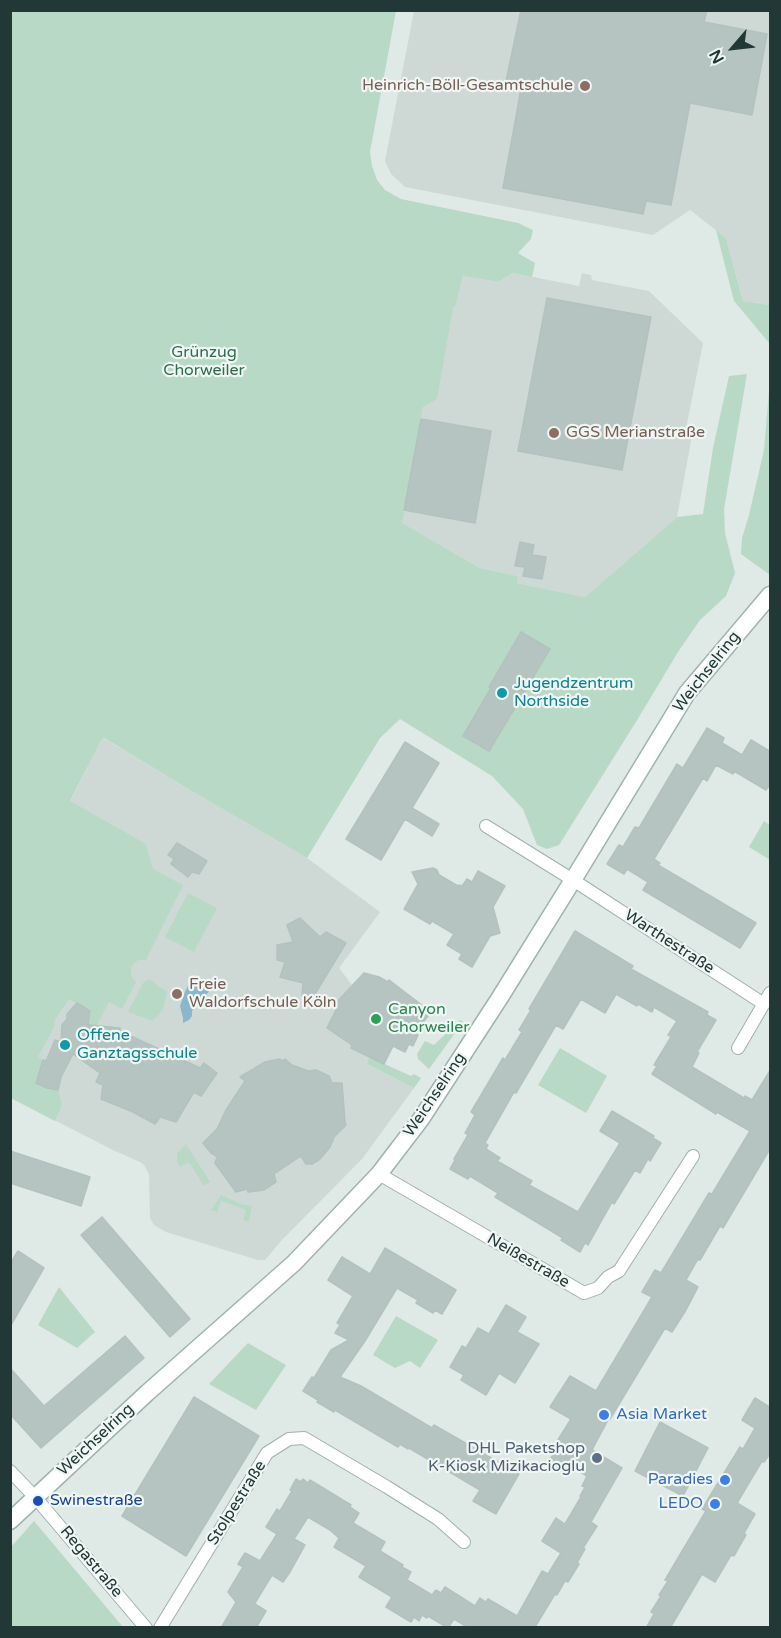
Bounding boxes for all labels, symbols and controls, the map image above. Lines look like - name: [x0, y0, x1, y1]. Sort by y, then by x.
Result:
- north arrow: [703, 18, 763, 78]
- text: N: [705, 46, 729, 67]
- place label: Heinrich-Böll-Gesamtschule: [362, 76, 573, 96]
- marker: Heinrich-Böll-Gesamtschule: [578, 79, 592, 93]
- park label: Grünzug Chorweiler: [163, 343, 245, 381]
- place label: GGS Merianstraße: [566, 423, 705, 443]
- marker: GGS Merianstraße: [547, 426, 561, 440]
- street label: Weichselring: [669, 628, 745, 716]
- place label: Jugendzentrum Northside: [514, 674, 633, 712]
- marker: Jugendzentrum Northside: [495, 686, 509, 700]
- street label: Warthestraße: [620, 906, 718, 978]
- place label: Freie Waldorfschule Köln: [189, 975, 337, 1013]
- marker: Freie Waldorfschule Köln: [170, 987, 184, 1001]
- place label: Canyon Chorweiler: [388, 1000, 469, 1038]
- marker: Canyon Chorweiler: [369, 1012, 383, 1026]
- place label: Offene Ganztagsschule: [77, 1026, 197, 1064]
- marker: Offene Ganztagsschule: [58, 1038, 72, 1052]
- street label: Weichselring: [400, 1049, 470, 1141]
- street label: Neißestraße: [483, 1230, 573, 1292]
- street label: Weichselring: [54, 1400, 138, 1480]
- place label: Asia Market: [616, 1405, 707, 1425]
- marker: Asia Market: [597, 1408, 611, 1422]
- place label: DHL Paketshop K-Kiosk Mizikacioglu: [428, 1439, 585, 1477]
- marker: DHL Paketshop K-Kiosk Mizikacioglu: [590, 1451, 604, 1465]
- street label: Stolpestraße: [203, 1457, 271, 1549]
- place label: Paradies: [648, 1470, 713, 1490]
- marker: Paradies: [718, 1473, 732, 1487]
- place label: Swinestraße: [50, 1491, 142, 1511]
- marker: Swinestraße: [31, 1494, 45, 1508]
- place label: LEDO: [659, 1494, 703, 1514]
- marker: LEDO: [708, 1497, 722, 1511]
- street label: Regastraße: [56, 1522, 126, 1602]

